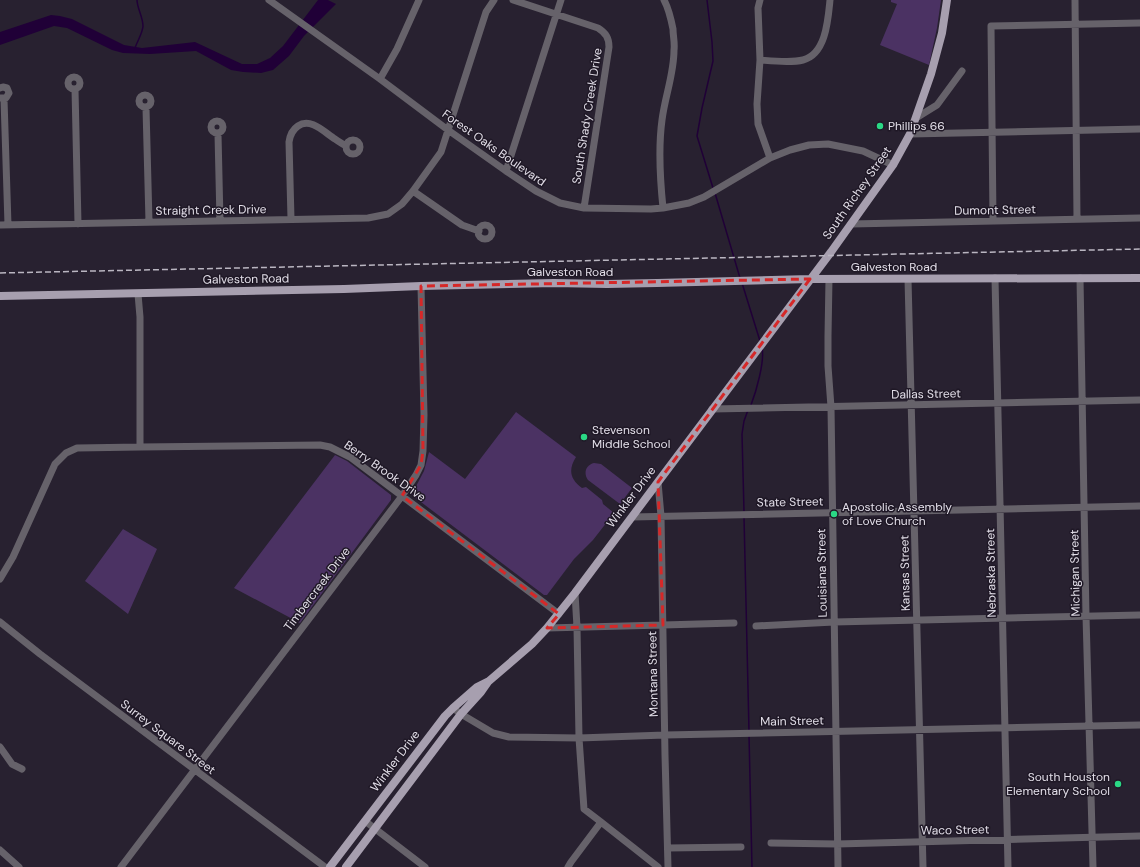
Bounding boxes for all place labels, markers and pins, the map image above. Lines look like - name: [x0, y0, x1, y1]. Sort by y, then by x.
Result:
- place label: Phillips 66: [888, 118, 945, 134]
- marker: Phillips 66: [875, 121, 885, 131]
- place label: Stevenson Middle School: [592, 422, 670, 452]
- marker: Stevenson Middle School: [579, 432, 589, 442]
- place label: Apostolic Assembly of Love Church: [842, 499, 952, 529]
- marker: Apostolic Assembly of Love Church: [829, 509, 839, 519]
- place label: South Houston Elementary School: [1006, 769, 1110, 799]
- marker: South Houston Elementary School: [1113, 779, 1123, 789]

